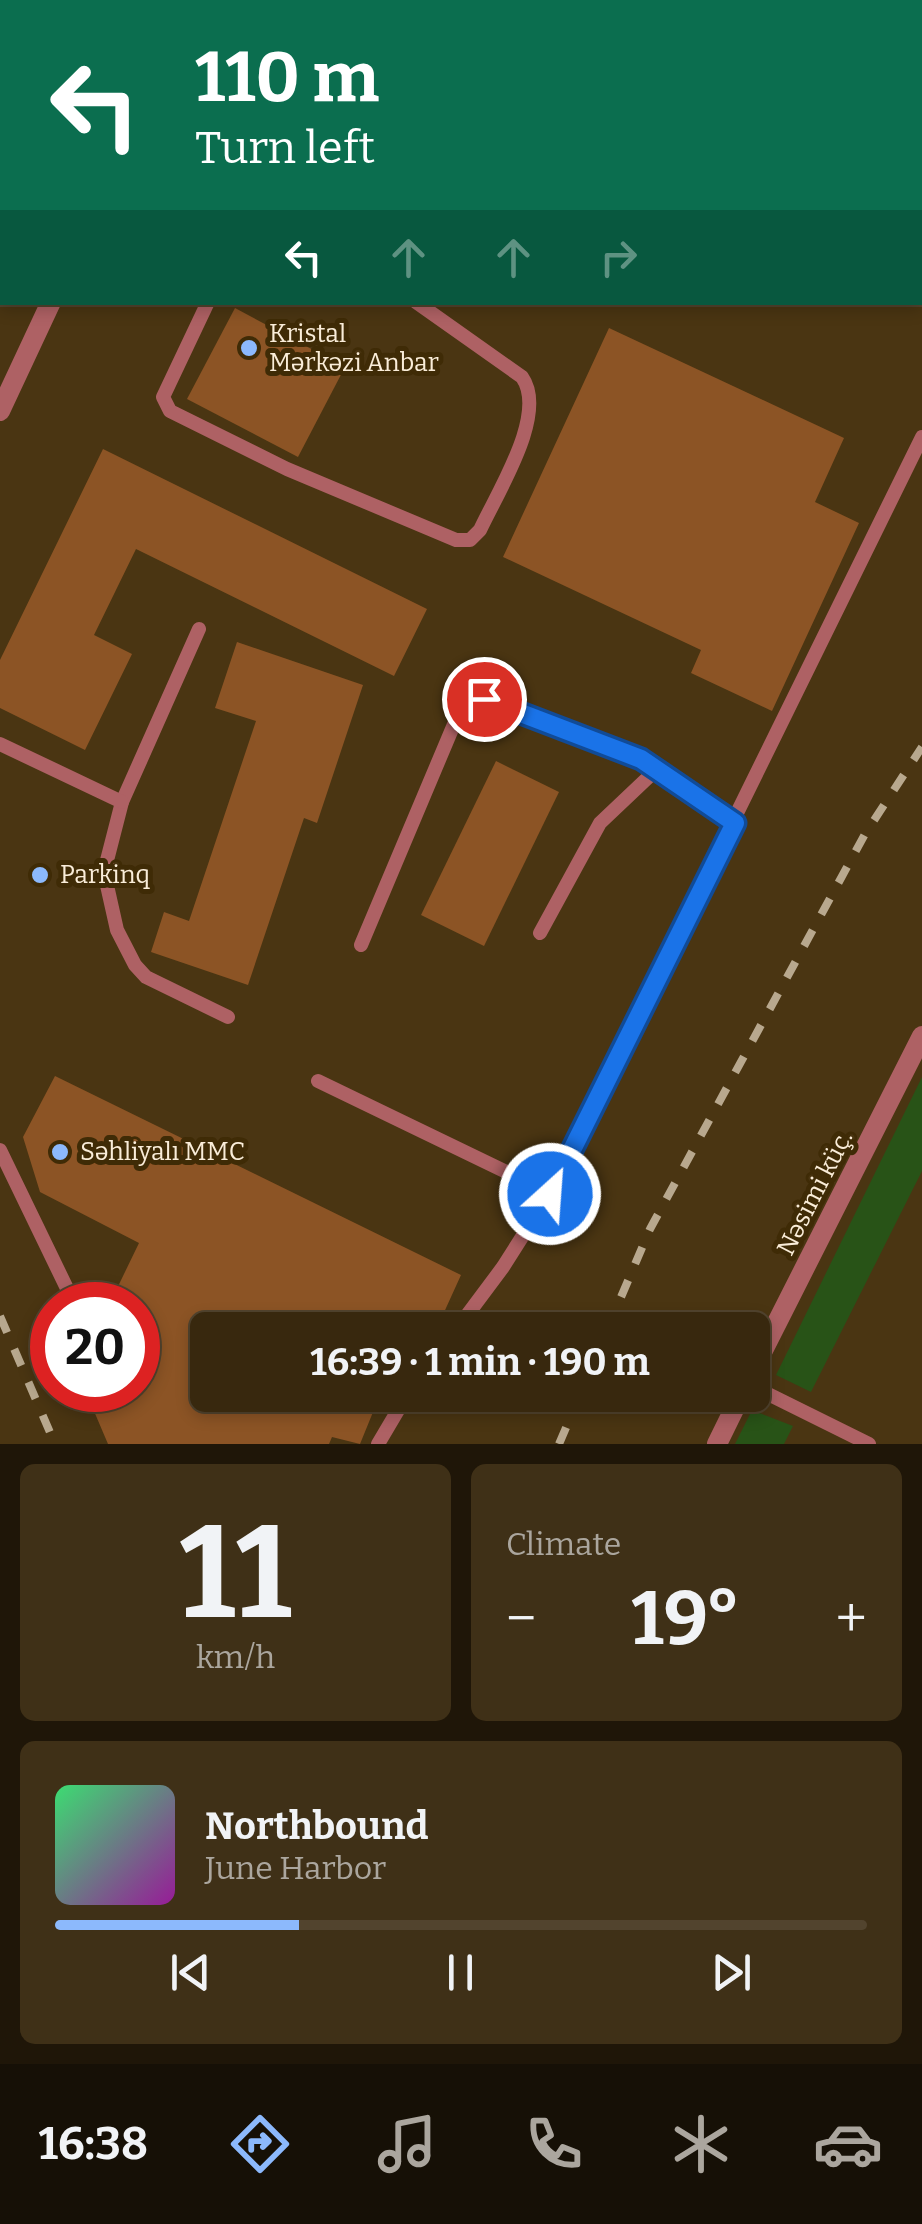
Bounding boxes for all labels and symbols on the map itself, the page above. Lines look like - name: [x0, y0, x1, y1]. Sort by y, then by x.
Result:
- place label: Kristal Mərkəzi Anbar: [269, 319, 439, 378]
- marker: Kristal Mərkəzi Anbar: [238, 337, 260, 359]
- pin: [442, 657, 527, 742]
- place label: Parkinq: [60, 860, 151, 890]
- marker: Parkinq: [29, 864, 51, 886]
- street label: Nəsimi küç.: [771, 1126, 859, 1260]
- place label: Səhliyalı MMC: [80, 1137, 245, 1167]
- marker: Səhliyalı MMC: [49, 1141, 71, 1163]
- position arrow: [498, 1142, 602, 1246]
- speed limit sign: 20: [30, 1282, 160, 1412]

